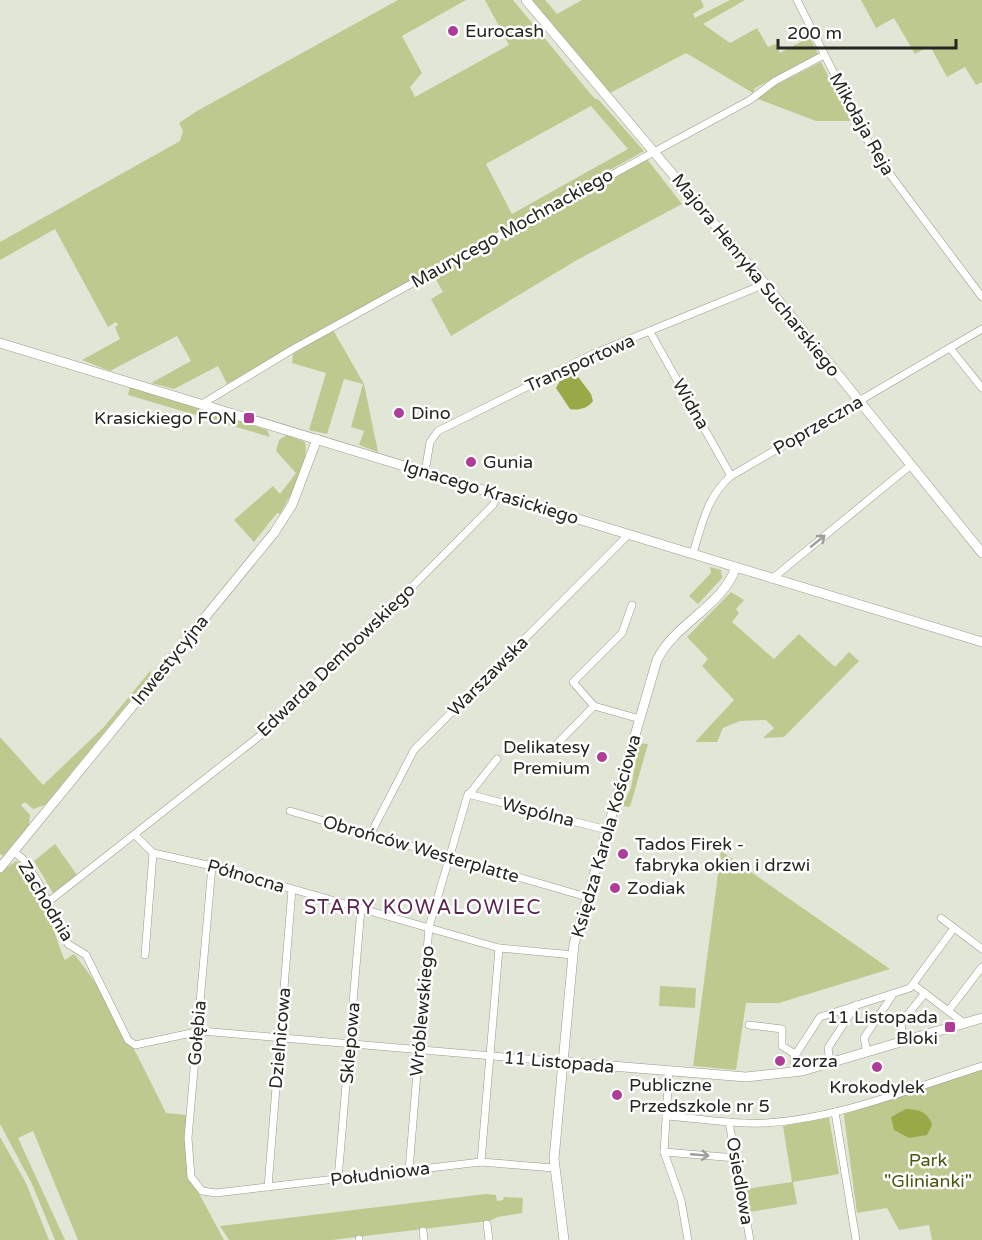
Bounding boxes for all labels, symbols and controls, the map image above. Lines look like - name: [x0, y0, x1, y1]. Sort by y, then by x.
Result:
- scale bar: [778, 12, 956, 50]
- place label: Eurocash: [465, 20, 544, 42]
- text: 200 m: [787, 22, 842, 44]
- marker: Eurocash: [446, 24, 460, 38]
- street label: Mikołaja Reja: [825, 69, 899, 179]
- street label: Maurycego Mochnackiego: [407, 163, 617, 293]
- street label: Majora Henryka Sucharskiego: [667, 169, 845, 381]
- street label: Transportowa: [522, 329, 638, 397]
- street label: Widna: [668, 375, 714, 433]
- street label: Poprzeczna: [769, 391, 867, 459]
- place label: Dino: [411, 402, 451, 424]
- marker: Dino: [392, 406, 406, 420]
- place label: Krasickiego FON: [94, 407, 237, 429]
- marker: Krasickiego FON: [242, 411, 256, 425]
- place label: Gunia: [483, 451, 533, 473]
- street label: Ignacego Krasickiego: [400, 455, 582, 529]
- marker: Gunia: [464, 455, 478, 469]
- one-way arrow: [810, 534, 825, 548]
- street label: Edwarda Dembowskiego: [252, 579, 420, 741]
- street label: Inwestycyjna: [127, 610, 213, 710]
- street label: Warszawska: [443, 631, 533, 721]
- street label: Księdza Karola Kościowa: [566, 732, 646, 940]
- place label: Delikatesy Premium: [503, 736, 590, 779]
- marker: Delikatesy Premium: [595, 750, 609, 764]
- street label: Wspólna: [499, 792, 577, 832]
- street label: Obrońców Westerplatte: [320, 810, 522, 888]
- place label: Tados Firek - fabryka okien i drzwi: [635, 833, 810, 876]
- marker: Tados Firek - fabryka okien i drzwi: [616, 847, 630, 861]
- street label: Północna: [205, 854, 287, 898]
- street label: Zachodnia: [13, 857, 79, 945]
- place label: Zodiak: [627, 877, 685, 899]
- marker: Zodiak: [608, 881, 622, 895]
- district label: STARY KOWALOWIEC: [304, 896, 542, 920]
- street label: Wróblewskiego: [405, 945, 439, 1077]
- street label: Dzielnicowa: [265, 986, 295, 1090]
- street label: Gołębia: [183, 999, 211, 1067]
- street label: Sklepowa: [335, 1001, 365, 1085]
- place label: 11 Listopada Bloki: [827, 1006, 938, 1049]
- marker: 11 Listopada Bloki: [943, 1020, 957, 1034]
- street label: 11 Listopada: [503, 1046, 615, 1078]
- place label: zorza: [792, 1050, 838, 1072]
- marker: zorza: [773, 1054, 787, 1068]
- marker: Krokodylek: [870, 1060, 884, 1074]
- place label: Publiczne Przedszkole nr 5: [629, 1074, 770, 1117]
- place label: Krokodylek: [829, 1076, 925, 1098]
- marker: Publiczne Przedszkole nr 5: [610, 1088, 624, 1102]
- street label: Osiedlowa: [721, 1135, 759, 1227]
- park label: Park "Glinianki": [884, 1149, 972, 1192]
- one-way arrow: [690, 1150, 710, 1161]
- street label: Południowa: [329, 1157, 431, 1191]

